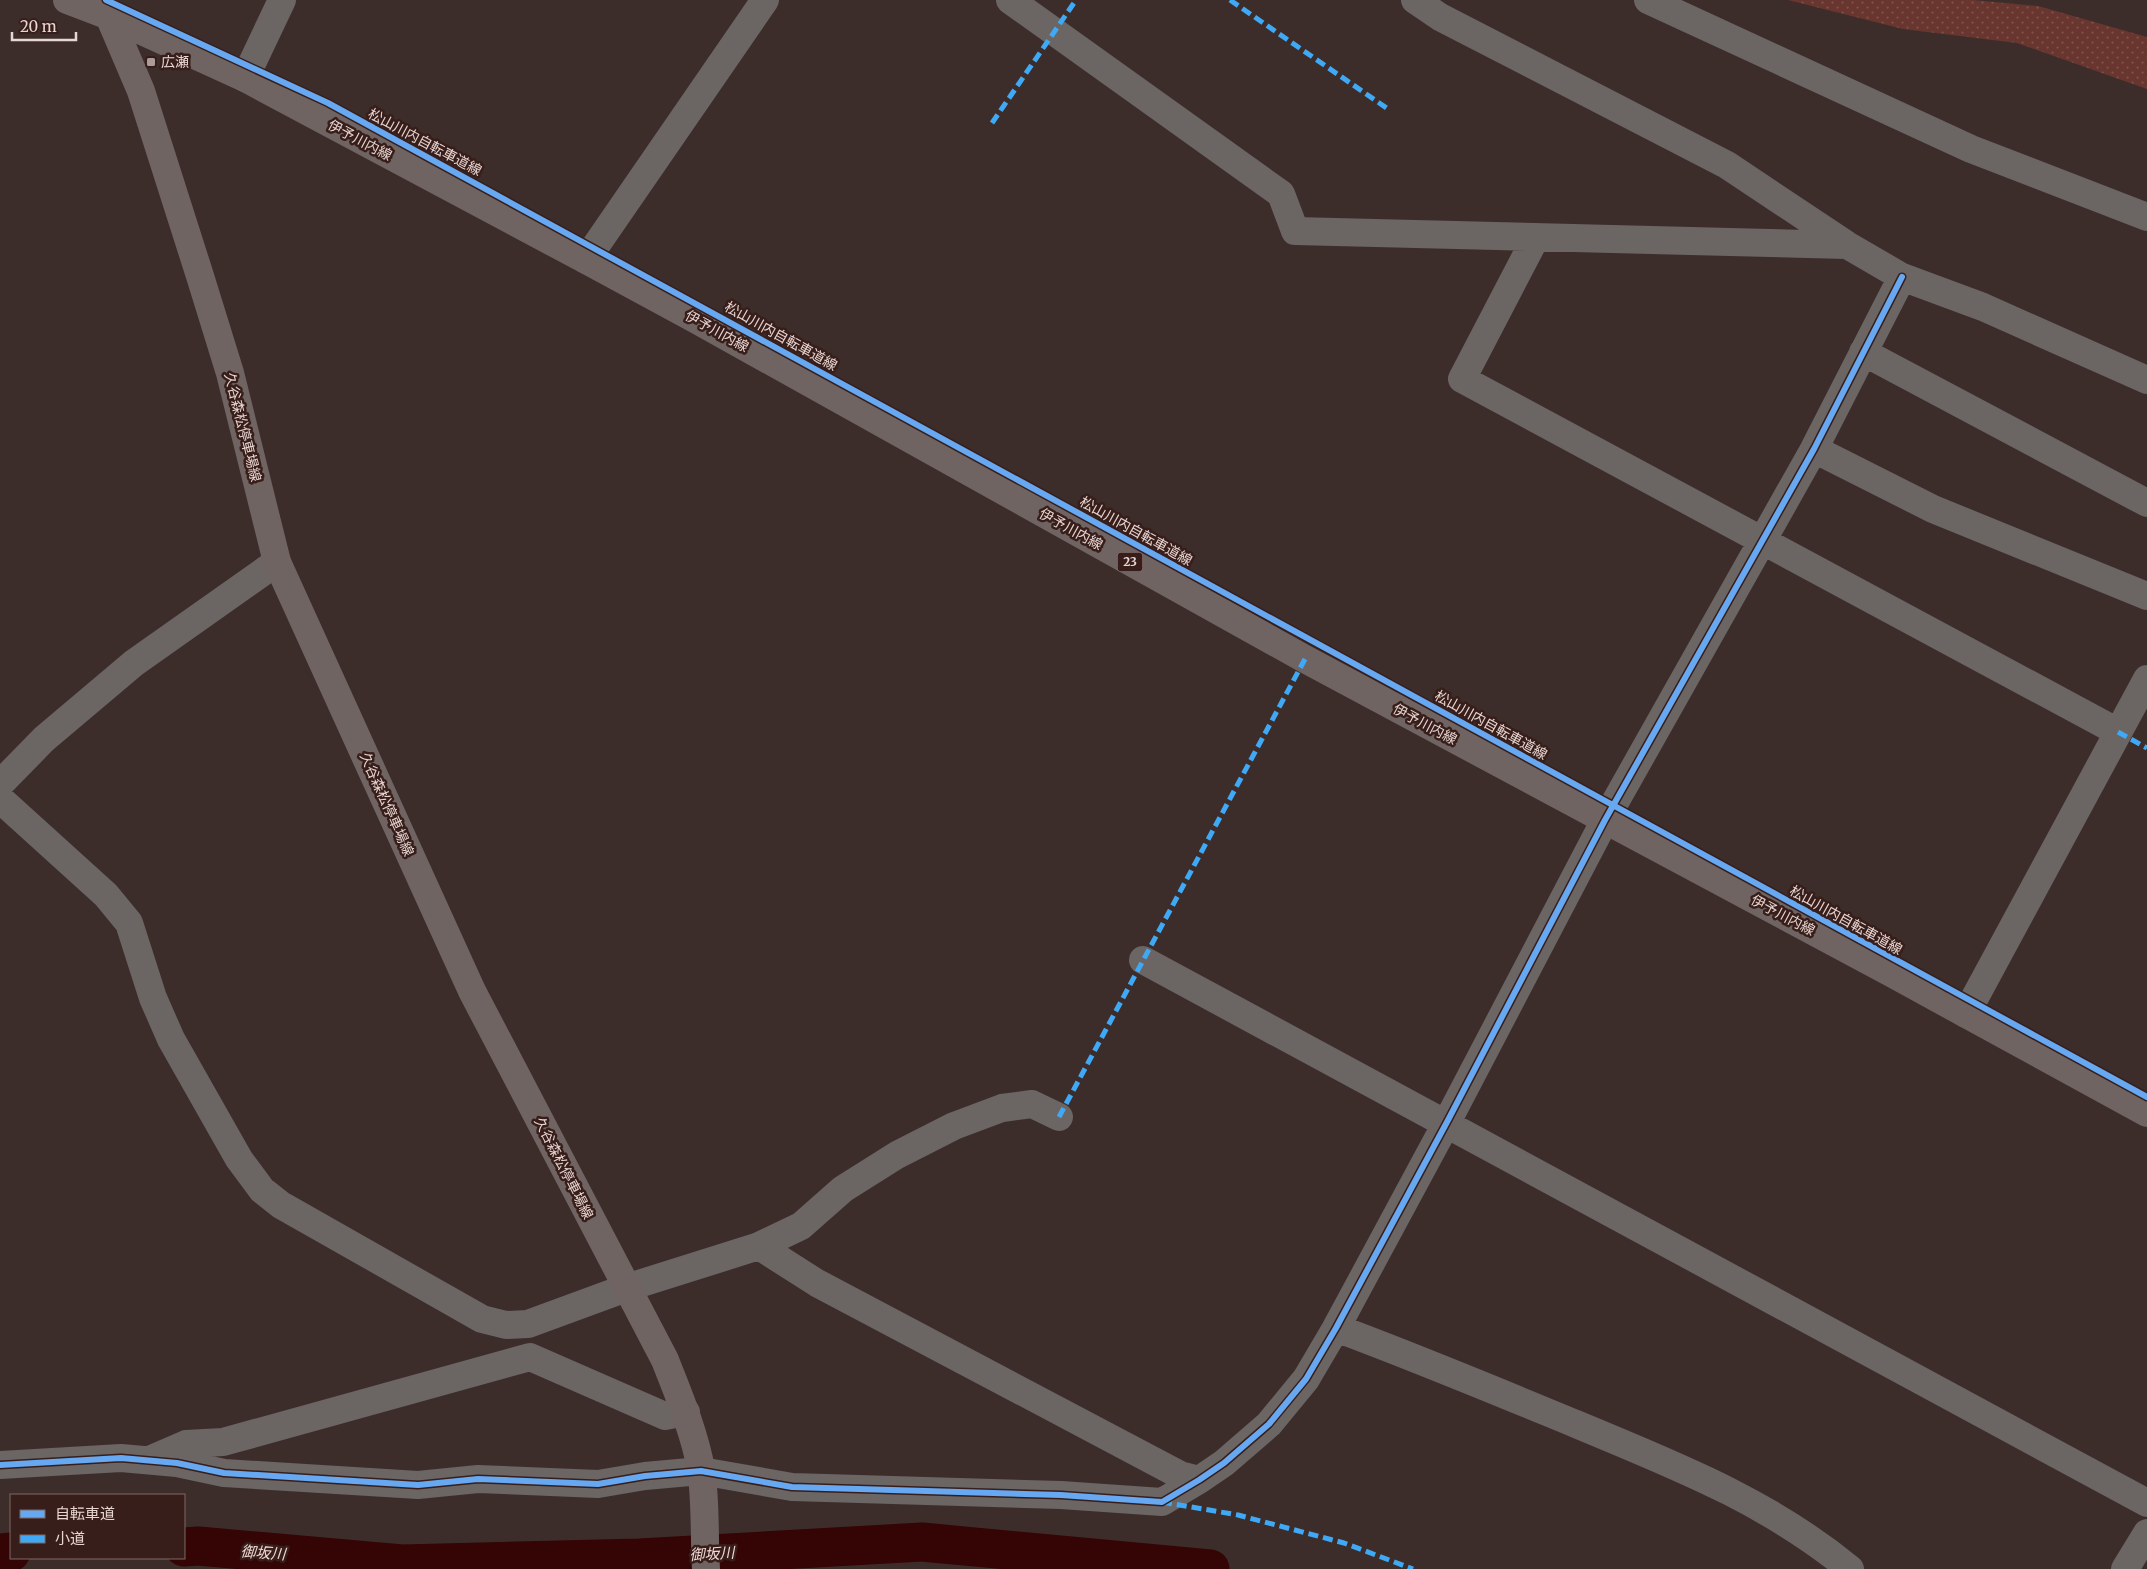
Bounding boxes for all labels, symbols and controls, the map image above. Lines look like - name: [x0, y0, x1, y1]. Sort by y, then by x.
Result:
- scale bar: [12, 10, 76, 42]
- text: 20 m: [20, 17, 57, 36]
- place label: 広瀬: [161, 53, 189, 71]
- marker: 広瀬: [145, 56, 157, 68]
- street label: 松山川内自転車道線: [365, 104, 485, 180]
- street label: 伊予川内線: [325, 116, 395, 164]
- street label: 松山川内自転車道線: [722, 298, 840, 374]
- street label: 伊予川内線: [682, 306, 752, 356]
- street label: 久谷森松停車場線: [221, 370, 265, 484]
- street label: 松山川内自転車道線: [1077, 493, 1195, 569]
- street label: 伊予川内線: [1036, 504, 1106, 554]
- road number: 23: [1118, 552, 1142, 572]
- street label: 松山川内自転車道線: [1432, 687, 1550, 763]
- street label: 伊予川内線: [1390, 700, 1460, 748]
- street label: 久谷森松停車場線: [356, 749, 418, 859]
- street label: 松山川内自転車道線: [1787, 882, 1905, 958]
- street label: 伊予川内線: [1748, 891, 1818, 939]
- street label: 久谷森松停車場線: [531, 1114, 597, 1222]
- legend: [10, 1494, 185, 1559]
- text: 自転車道: [55, 1504, 115, 1523]
- text: 小道: [55, 1529, 85, 1548]
- water label: 御坂川: [240, 1541, 288, 1564]
- water label: 御坂川: [689, 1543, 737, 1564]

